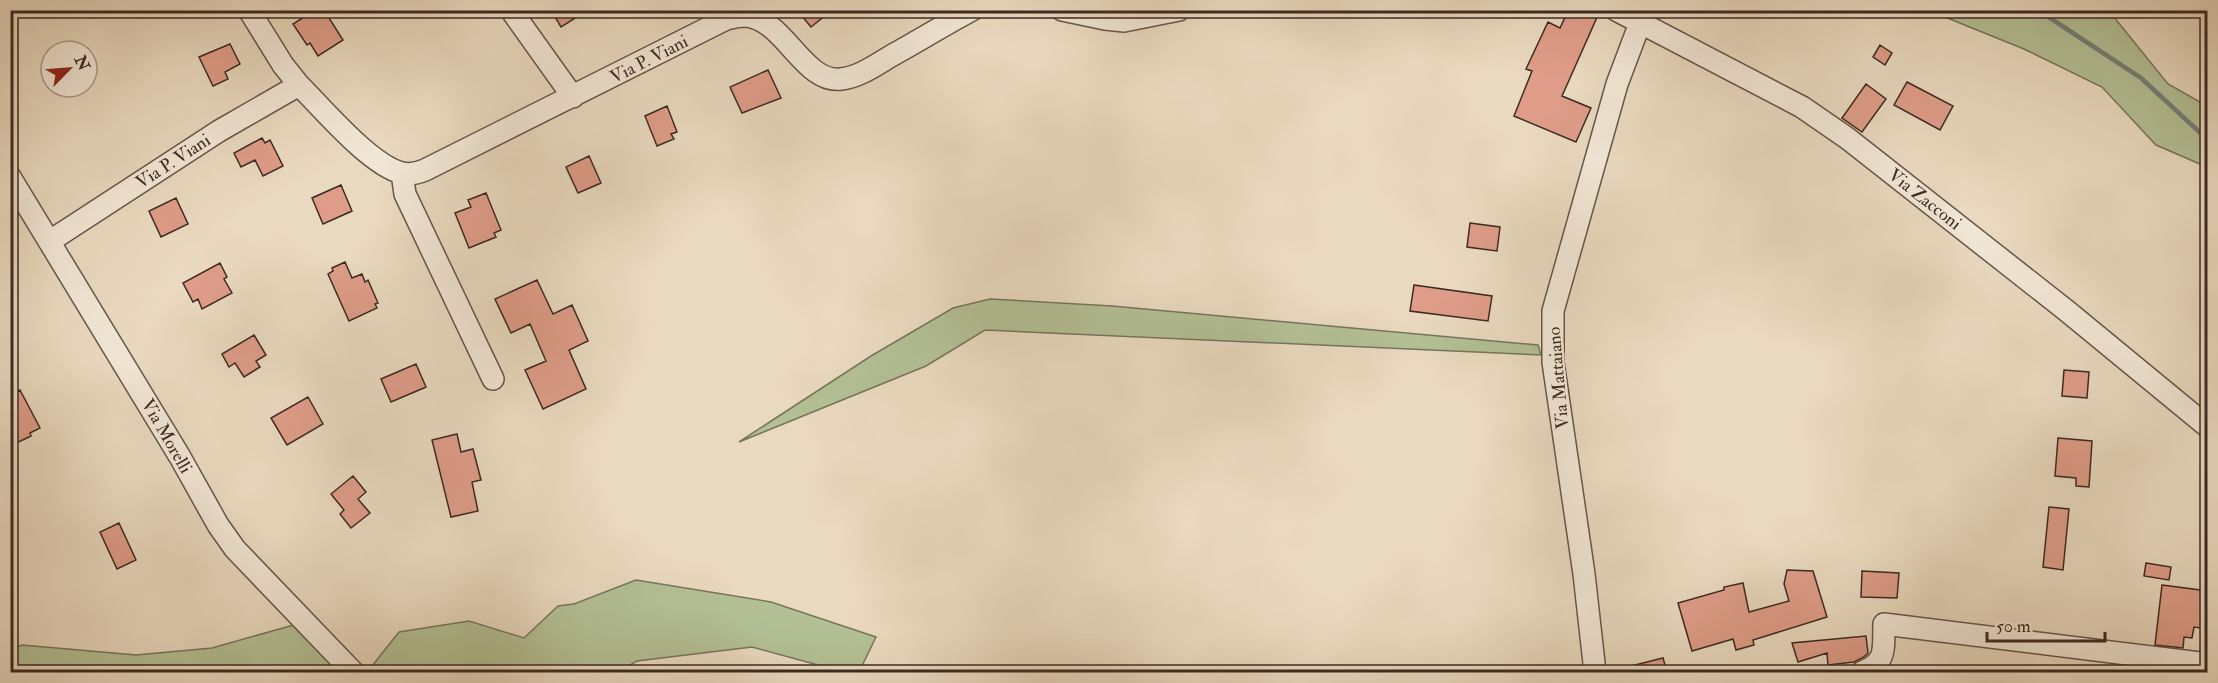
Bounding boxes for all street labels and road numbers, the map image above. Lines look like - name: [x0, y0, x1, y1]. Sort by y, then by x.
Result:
- street label: Via P. Viani: [606, 30, 692, 89]
- street label: Via P. Viani: [132, 129, 215, 194]
- street label: Via Zacconi: [1883, 164, 1966, 235]
- street label: Via Mattaiano: [1543, 326, 1574, 430]
- street label: Via Morelli: [136, 395, 197, 478]

